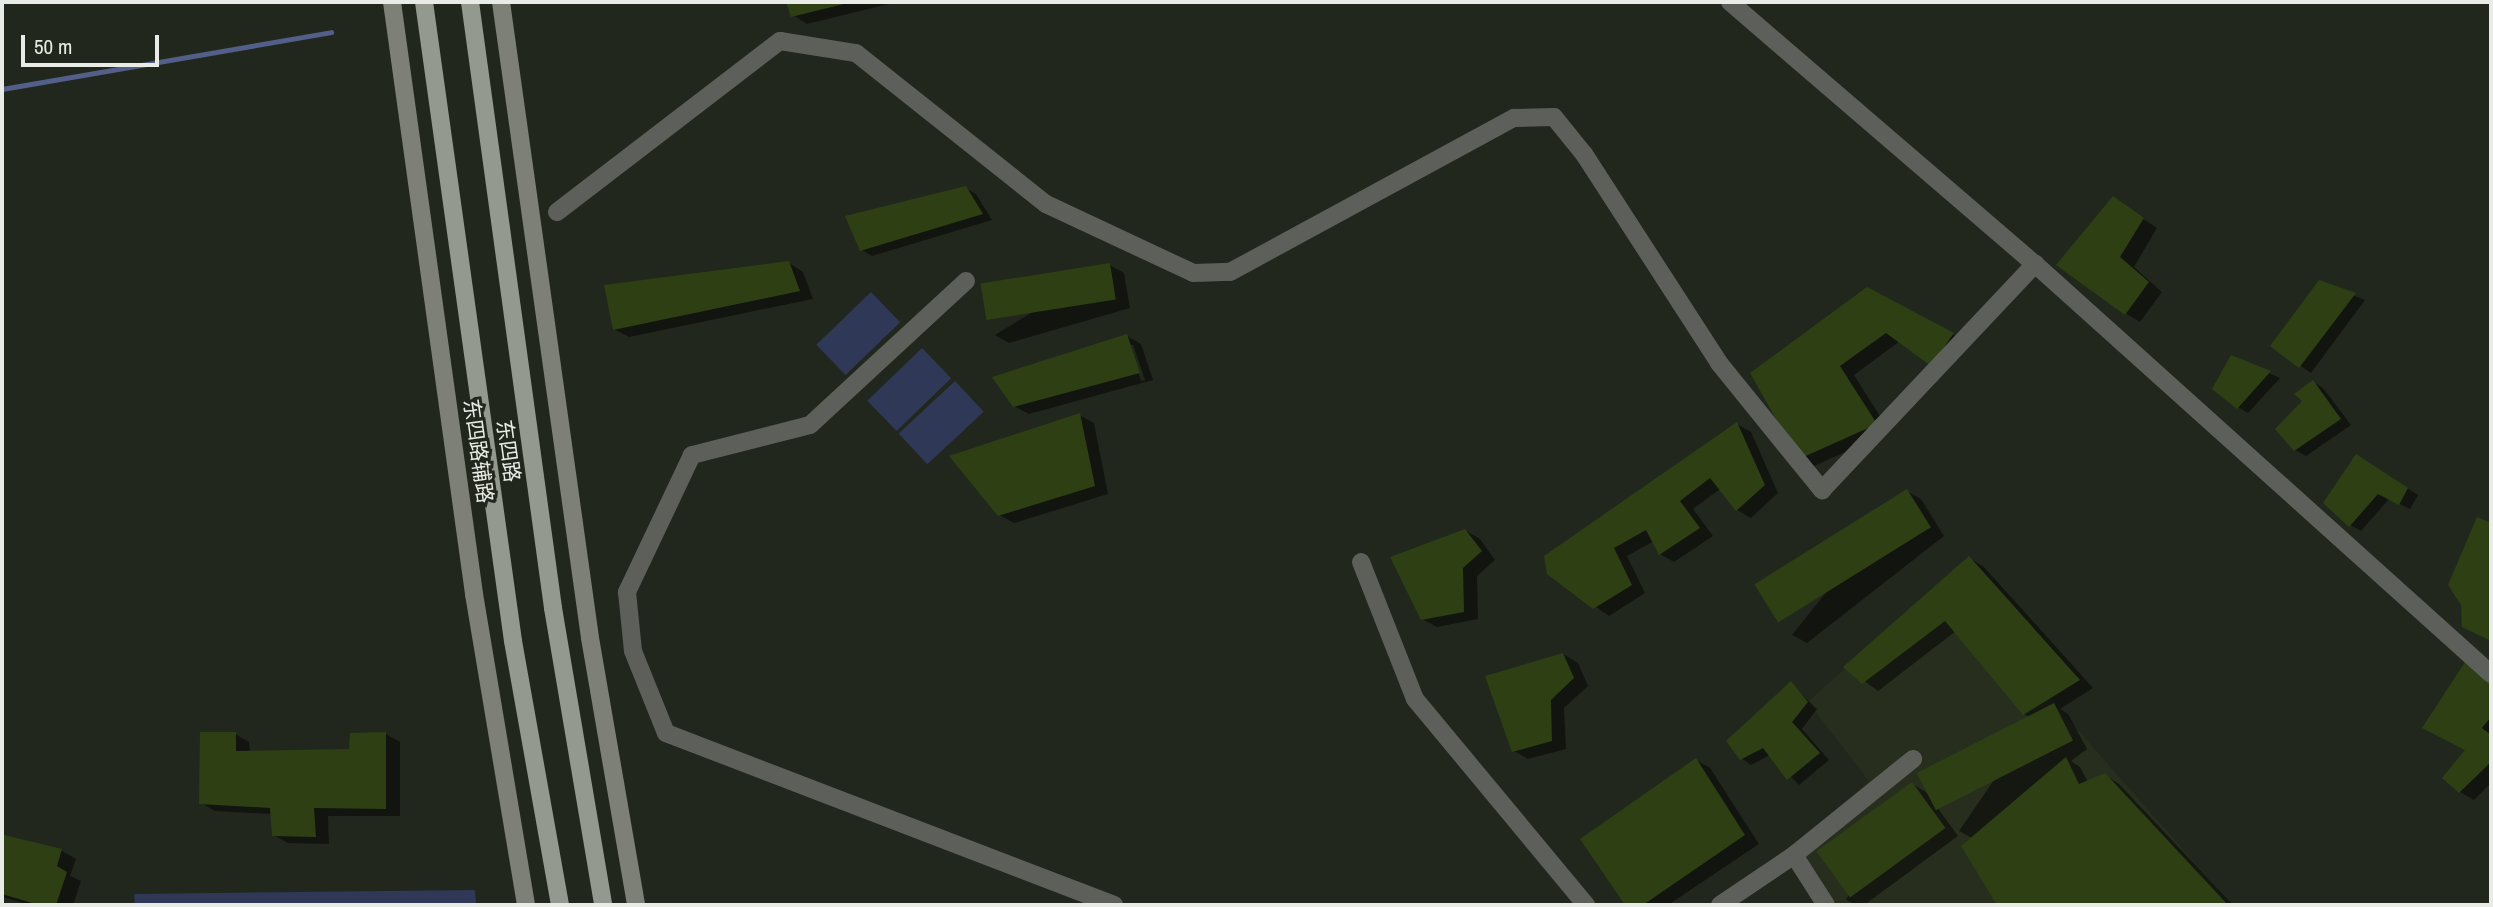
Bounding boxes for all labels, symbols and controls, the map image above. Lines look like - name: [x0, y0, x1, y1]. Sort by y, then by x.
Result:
- scale bar: [24, 21, 163, 65]
- text: 50 m: [34, 32, 72, 61]
- street label: 东四路辅路: [458, 397, 498, 505]
- street label: 东四路: [491, 418, 525, 484]

